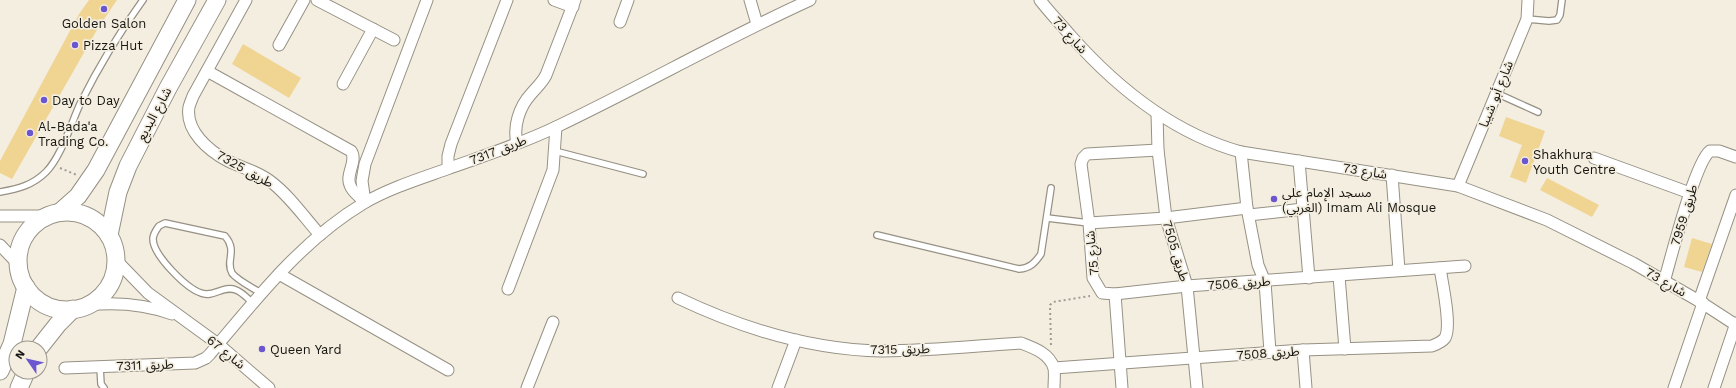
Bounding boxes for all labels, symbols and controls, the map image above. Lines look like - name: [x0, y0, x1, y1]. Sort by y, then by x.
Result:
- marker: Golden Salon: [99, 4, 109, 14]
- street label: شارع 73: [1047, 13, 1091, 59]
- place label: Golden Salon: [62, 16, 146, 31]
- place label: Pizza Hut: [83, 38, 143, 53]
- marker: Pizza Hut: [70, 40, 80, 50]
- street label: شارع أبو شيبا: [1475, 58, 1519, 130]
- street label: شارع البديع: [134, 85, 177, 145]
- place label: Day to Day: [52, 93, 120, 108]
- marker: Day to Day: [39, 95, 49, 105]
- place label: Al-Bada'a Trading Co.: [38, 119, 108, 149]
- marker: Al-Bada'a Trading Co.: [25, 128, 35, 138]
- street label: طريق 7317: [467, 132, 529, 169]
- street label: طريق 7325: [214, 147, 276, 192]
- place label: Shakhura Youth Centre: [1533, 147, 1616, 177]
- marker: Shakhura Youth Centre: [1520, 156, 1530, 166]
- street label: شارع 73: [1341, 160, 1388, 185]
- street label: طريق 7959: [1668, 182, 1701, 248]
- place label: مسجد الإمام علي (الغربي) Imam Ali Mosque: [1282, 185, 1436, 218]
- marker: مسجد الإمام علي (الغربي) Imam Ali Mosque: [1269, 194, 1279, 204]
- street label: طريق 7505: [1159, 219, 1192, 284]
- street label: شارع 75: [1082, 230, 1105, 276]
- street label: شارع 73: [1641, 264, 1689, 302]
- street label: طريق 7506: [1207, 273, 1271, 294]
- street label: شارع 67: [202, 332, 248, 374]
- north arrow: [8, 340, 48, 380]
- street label: طريق 7315: [870, 341, 930, 358]
- place label: Queen Yard: [270, 342, 342, 357]
- street label: طريق 7508: [1236, 343, 1300, 364]
- marker: Queen Yard: [257, 344, 267, 354]
- text: N: [12, 348, 28, 362]
- street label: طريق 7311: [116, 356, 174, 374]

